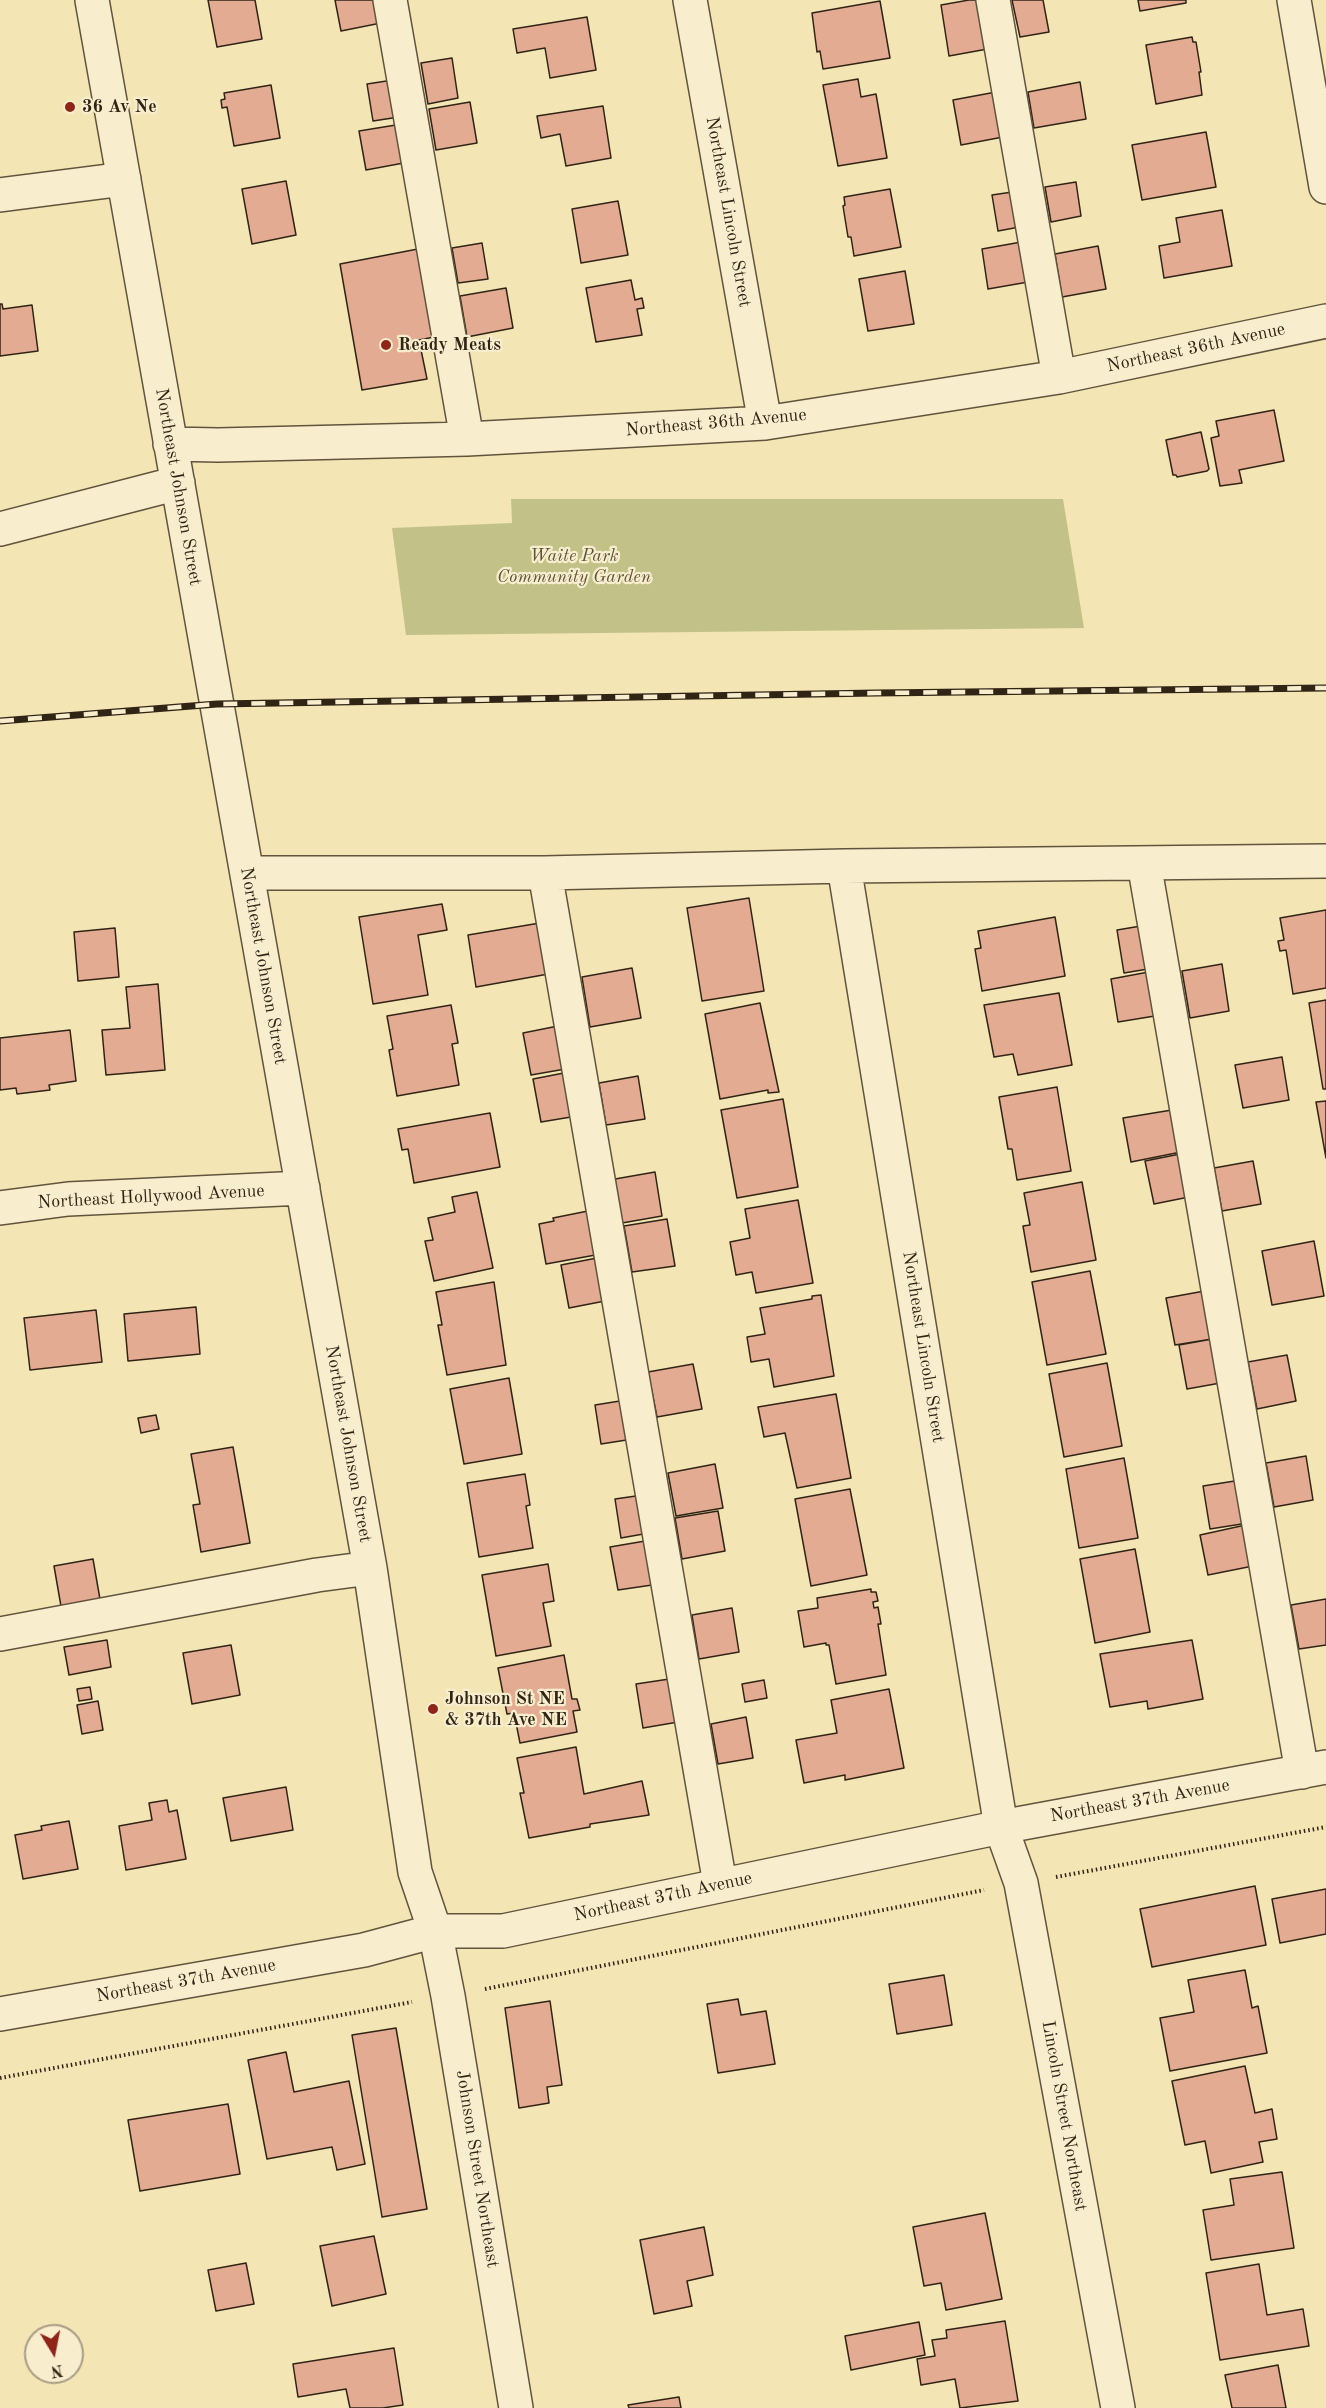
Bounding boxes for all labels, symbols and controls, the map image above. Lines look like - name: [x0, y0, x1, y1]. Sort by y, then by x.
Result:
- place label: 36 Av Ne: [82, 96, 157, 118]
- marker: 36 Av Ne: [63, 100, 77, 114]
- street label: Northeast Lincoln Street: [701, 115, 755, 309]
- street label: Northeast 36th Avenue: [1105, 319, 1287, 377]
- place label: Ready Meats: [398, 334, 501, 356]
- marker: Ready Meats: [379, 338, 393, 352]
- street label: Northeast Johnson Street: [150, 387, 206, 587]
- street label: Northeast 36th Avenue: [625, 404, 807, 442]
- park label: Waite Park Community Garden: [497, 545, 651, 588]
- street label: Northeast Johnson Street: [235, 866, 291, 1066]
- street label: Northeast Hollywood Avenue: [37, 1180, 265, 1214]
- street label: Northeast Lincoln Street: [897, 1250, 949, 1444]
- street label: Northeast Johnson Street: [320, 1344, 376, 1544]
- place label: Johnson St NE & 37th Ave NE: [445, 1688, 567, 1730]
- marker: Johnson St NE & 37th Ave NE: [426, 1702, 440, 1716]
- street label: Northeast 37th Avenue: [1049, 1775, 1231, 1827]
- street label: Northeast 37th Avenue: [572, 1868, 754, 1926]
- street label: Northeast 37th Avenue: [95, 1955, 277, 2007]
- street label: Lincoln Street Northeast: [1037, 2019, 1091, 2213]
- street label: Johnson Street Northeast: [451, 2069, 503, 2269]
- north arrow: [24, 2324, 84, 2384]
- text: N: [49, 2361, 64, 2379]

